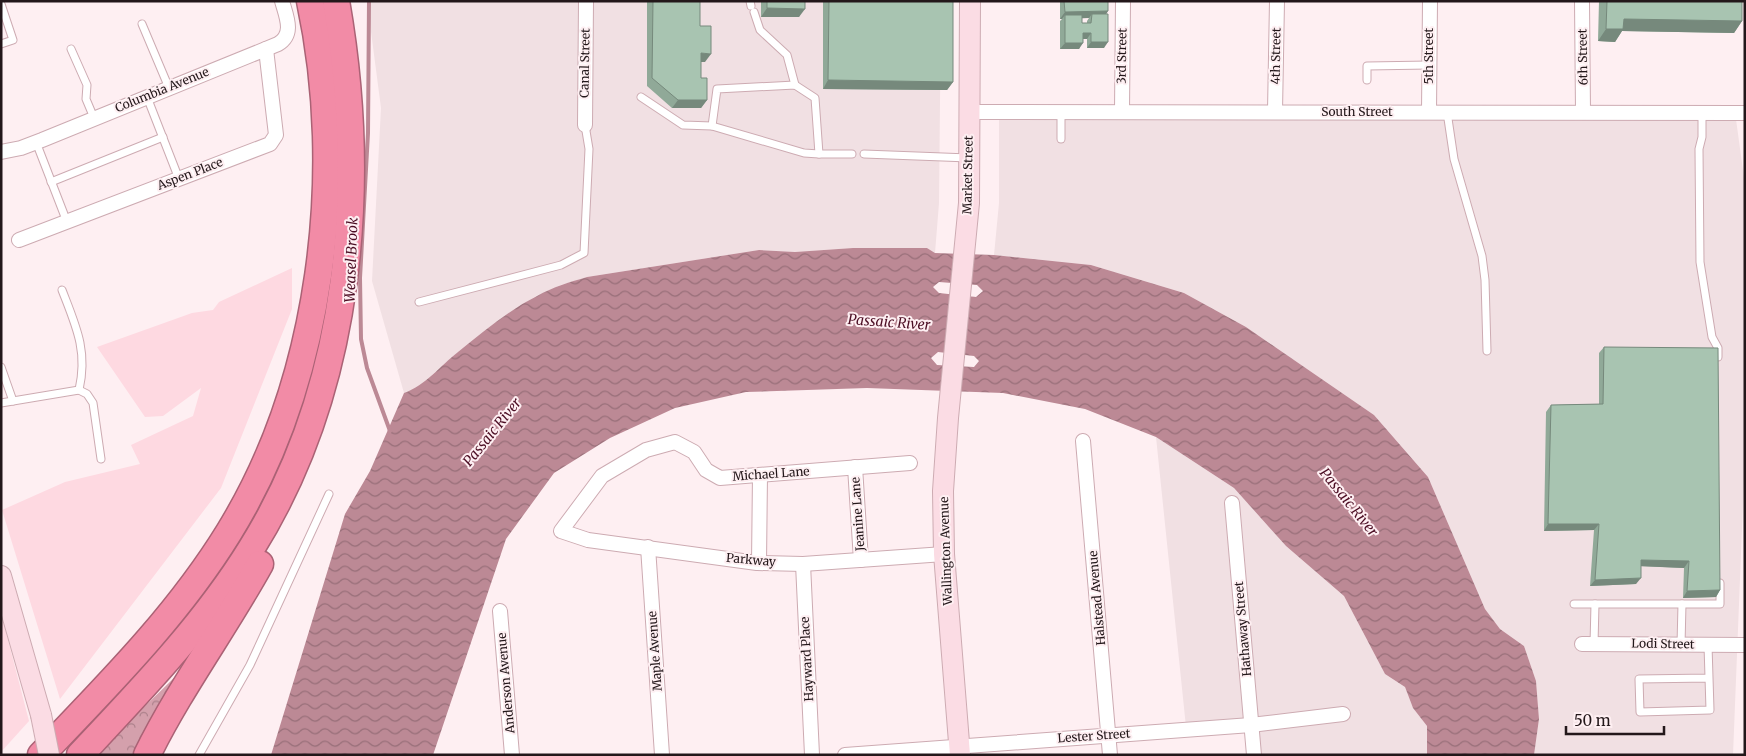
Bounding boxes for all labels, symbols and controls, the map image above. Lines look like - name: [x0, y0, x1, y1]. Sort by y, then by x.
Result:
- street label: 4th Street: [1268, 27, 1284, 85]
- street label: Canal Street: [576, 28, 593, 98]
- street label: 3rd Street: [1114, 28, 1129, 84]
- street label: 5th Street: [1421, 28, 1436, 84]
- street label: 6th Street: [1574, 28, 1590, 86]
- street label: Columbia Avenue: [113, 64, 211, 115]
- street label: South Street: [1321, 104, 1393, 119]
- street label: Market Street: [959, 135, 976, 215]
- street label: Aspen Place: [154, 154, 225, 193]
- water label: Weasel Brook: [341, 217, 361, 303]
- water label: Passaic River: [847, 310, 931, 334]
- water label: Passaic River: [459, 394, 525, 470]
- street label: Michael Lane: [732, 463, 810, 484]
- water label: Passaic River: [1316, 464, 1382, 540]
- street label: Jeanine Lane: [847, 477, 868, 553]
- street label: Wallington Avenue: [936, 496, 955, 607]
- street label: Parkway: [725, 550, 777, 569]
- street label: Halstead Avenue: [1085, 550, 1108, 646]
- street label: Hathaway Street: [1231, 581, 1254, 677]
- street label: Maple Avenue: [644, 610, 665, 692]
- street label: Hayward Place: [797, 616, 816, 702]
- street label: Anderson Avenue: [494, 632, 517, 735]
- street label: Lodi Street: [1631, 635, 1695, 652]
- scale bar: [1566, 704, 1664, 736]
- text: 50 m: [1574, 711, 1611, 730]
- street label: Lester Street: [1057, 725, 1131, 746]

